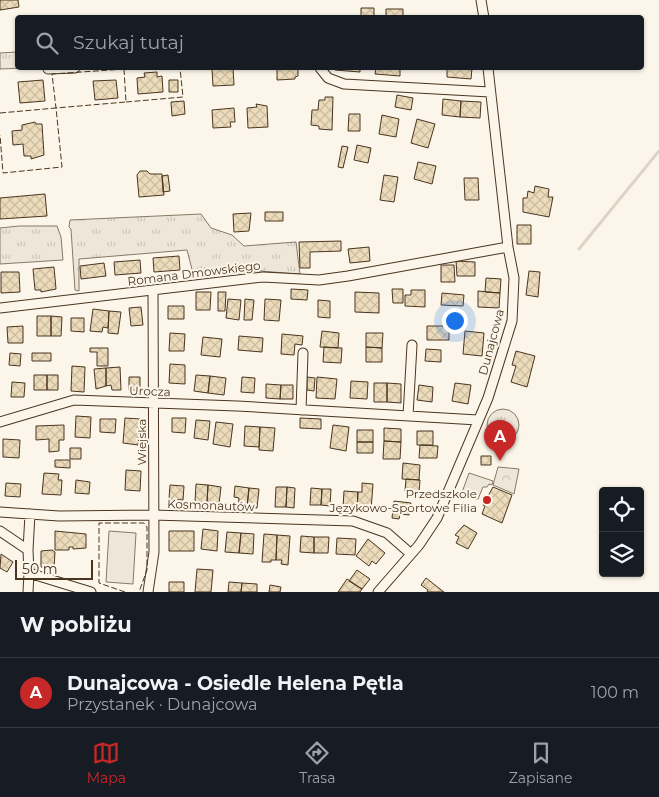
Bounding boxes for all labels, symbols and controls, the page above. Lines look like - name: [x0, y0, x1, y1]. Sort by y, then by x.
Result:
- search box: [15, 15, 644, 70]
- icon: search: [33, 29, 61, 57]
- text: Szukaj tutaj: [73, 31, 184, 54]
- street label: Romana Dmowskiego: [127, 257, 261, 289]
- street label: Dunajcowa: [475, 307, 507, 377]
- your location: [442, 308, 468, 334]
- street label: Urocza: [129, 383, 171, 399]
- street label: Wiejska: [134, 419, 149, 465]
- pin: A: [484, 420, 516, 461]
- place label: Przedszkole Językowo-Sportowe Filia: [329, 486, 477, 515]
- map controls: [599, 487, 644, 577]
- button: locate: [599, 487, 644, 532]
- marker: Przedszkole Językowo-Sportowe Filia: [481, 494, 493, 506]
- street label: Kosmonautów: [167, 496, 256, 514]
- button: layers: [599, 532, 644, 577]
- scale bar: [15, 557, 92, 580]
- text: 50 m: [22, 560, 58, 578]
- text: W pobliżu: [20, 612, 132, 637]
- text: Dunajcowa - Osiedle Helena Pętla: [67, 672, 404, 695]
- text: A: [30, 683, 42, 702]
- text: 100 m: [591, 683, 639, 702]
- text: Przystanek · Dunajcowa: [67, 695, 257, 714]
- tab: Mapa: [87, 739, 126, 787]
- tab: Trasa: [299, 739, 335, 787]
- tab: Zapisane: [509, 739, 572, 787]

